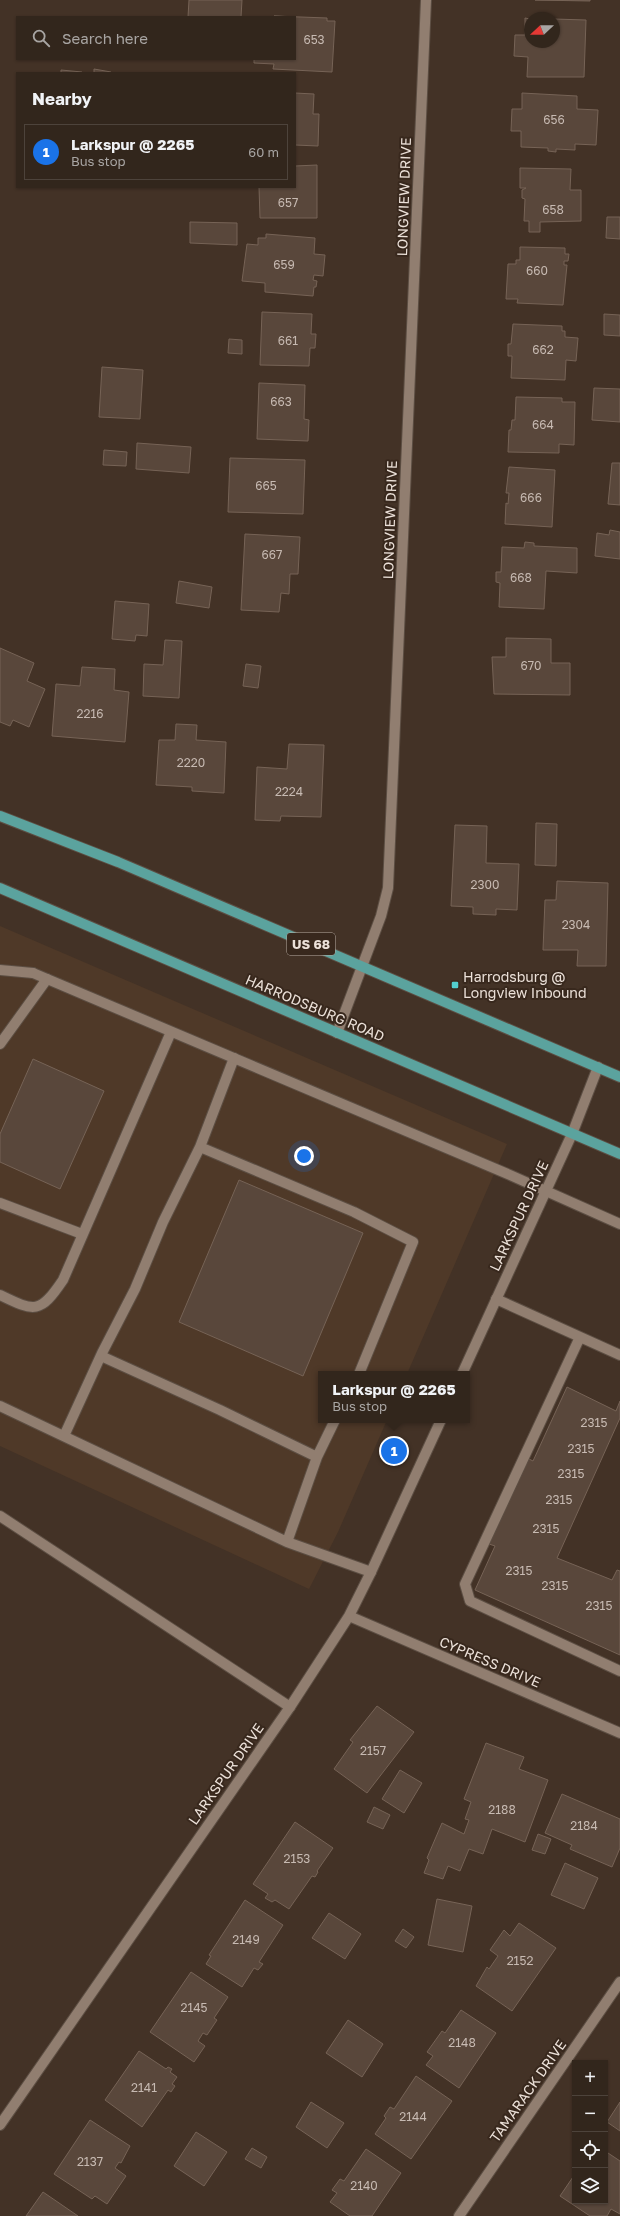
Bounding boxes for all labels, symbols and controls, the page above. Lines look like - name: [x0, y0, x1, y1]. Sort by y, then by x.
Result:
- north arrow: [524, 12, 560, 48]
- search box: [16, 16, 296, 60]
- icon: search: [30, 27, 52, 49]
- text: Search here: [62, 29, 148, 47]
- house number: 653: [303, 32, 325, 47]
- text: Nearby: [32, 88, 92, 109]
- house number: 656: [543, 112, 565, 127]
- text: Larkspur @ 2265: [71, 135, 194, 153]
- street label: LONGVIEW DRIVE: [393, 137, 414, 257]
- text: 1: [43, 144, 49, 160]
- text: 60 m: [248, 144, 279, 160]
- text: Bus stop: [71, 153, 126, 169]
- house number: 657: [278, 195, 298, 210]
- house number: 658: [542, 202, 564, 217]
- house number: 659: [273, 257, 295, 272]
- house number: 660: [526, 263, 548, 278]
- house number: 661: [278, 333, 298, 348]
- house number: 662: [532, 342, 554, 357]
- house number: 663: [270, 394, 292, 409]
- house number: 664: [532, 417, 554, 432]
- street label: LONGVIEW DRIVE: [379, 460, 400, 580]
- house number: 665: [255, 478, 277, 493]
- house number: 666: [520, 490, 542, 505]
- house number: 667: [262, 547, 282, 562]
- house number: 668: [510, 570, 532, 585]
- house number: 670: [520, 658, 542, 673]
- house number: 2216: [76, 706, 104, 721]
- house number: 2220: [177, 755, 205, 770]
- house number: 2224: [275, 784, 303, 799]
- house number: 2300: [471, 877, 499, 892]
- house number: 2304: [562, 917, 590, 932]
- road number: US 68: [287, 933, 335, 955]
- place label: Harrodsburg @ Longview Inbound: [463, 968, 587, 1001]
- street label: HARRODSBURG ROAD: [243, 971, 387, 1045]
- marker: Harrodsburg @ Longview Inbound: [450, 980, 460, 990]
- your location: [294, 1146, 314, 1166]
- street label: LARKSPUR DRIVE: [486, 1158, 552, 1274]
- popup: [318, 1371, 470, 1423]
- text: Larkspur @ 2265: [332, 1380, 456, 1398]
- text: Bus stop: [332, 1398, 387, 1414]
- house number: 2315: [581, 1415, 607, 1430]
- pin: 1: [381, 1436, 407, 1466]
- house number: 2315: [568, 1441, 594, 1456]
- house number: 2315: [558, 1466, 584, 1481]
- house number: 2315: [546, 1492, 572, 1507]
- house number: 2315: [533, 1521, 559, 1536]
- house number: 2315: [506, 1563, 532, 1578]
- house number: 2315: [542, 1578, 568, 1593]
- house number: 2315: [586, 1598, 612, 1613]
- street label: CYPRESS DRIVE: [437, 1633, 543, 1691]
- street label: LARKSPUR DRIVE: [184, 1720, 267, 1828]
- house number: 2157: [360, 1743, 386, 1758]
- house number: 2188: [488, 1802, 516, 1817]
- house number: 2184: [570, 1818, 598, 1833]
- house number: 2153: [284, 1851, 310, 1866]
- house number: 2149: [232, 1932, 260, 1947]
- house number: 2152: [507, 1953, 533, 1968]
- house number: 2145: [180, 2000, 208, 2015]
- house number: 2148: [448, 2035, 476, 2050]
- street label: TAMARACK DRIVE: [486, 2036, 569, 2145]
- map controls: [572, 2060, 608, 2204]
- button: +: [572, 2060, 608, 2096]
- house number: 2141: [131, 2080, 157, 2095]
- button: −: [572, 2096, 608, 2132]
- house number: 2144: [399, 2109, 427, 2124]
- button: locate: [572, 2132, 608, 2168]
- house number: 2137: [77, 2154, 103, 2169]
- button: layers: [572, 2168, 608, 2204]
- house number: 2140: [350, 2178, 378, 2193]

